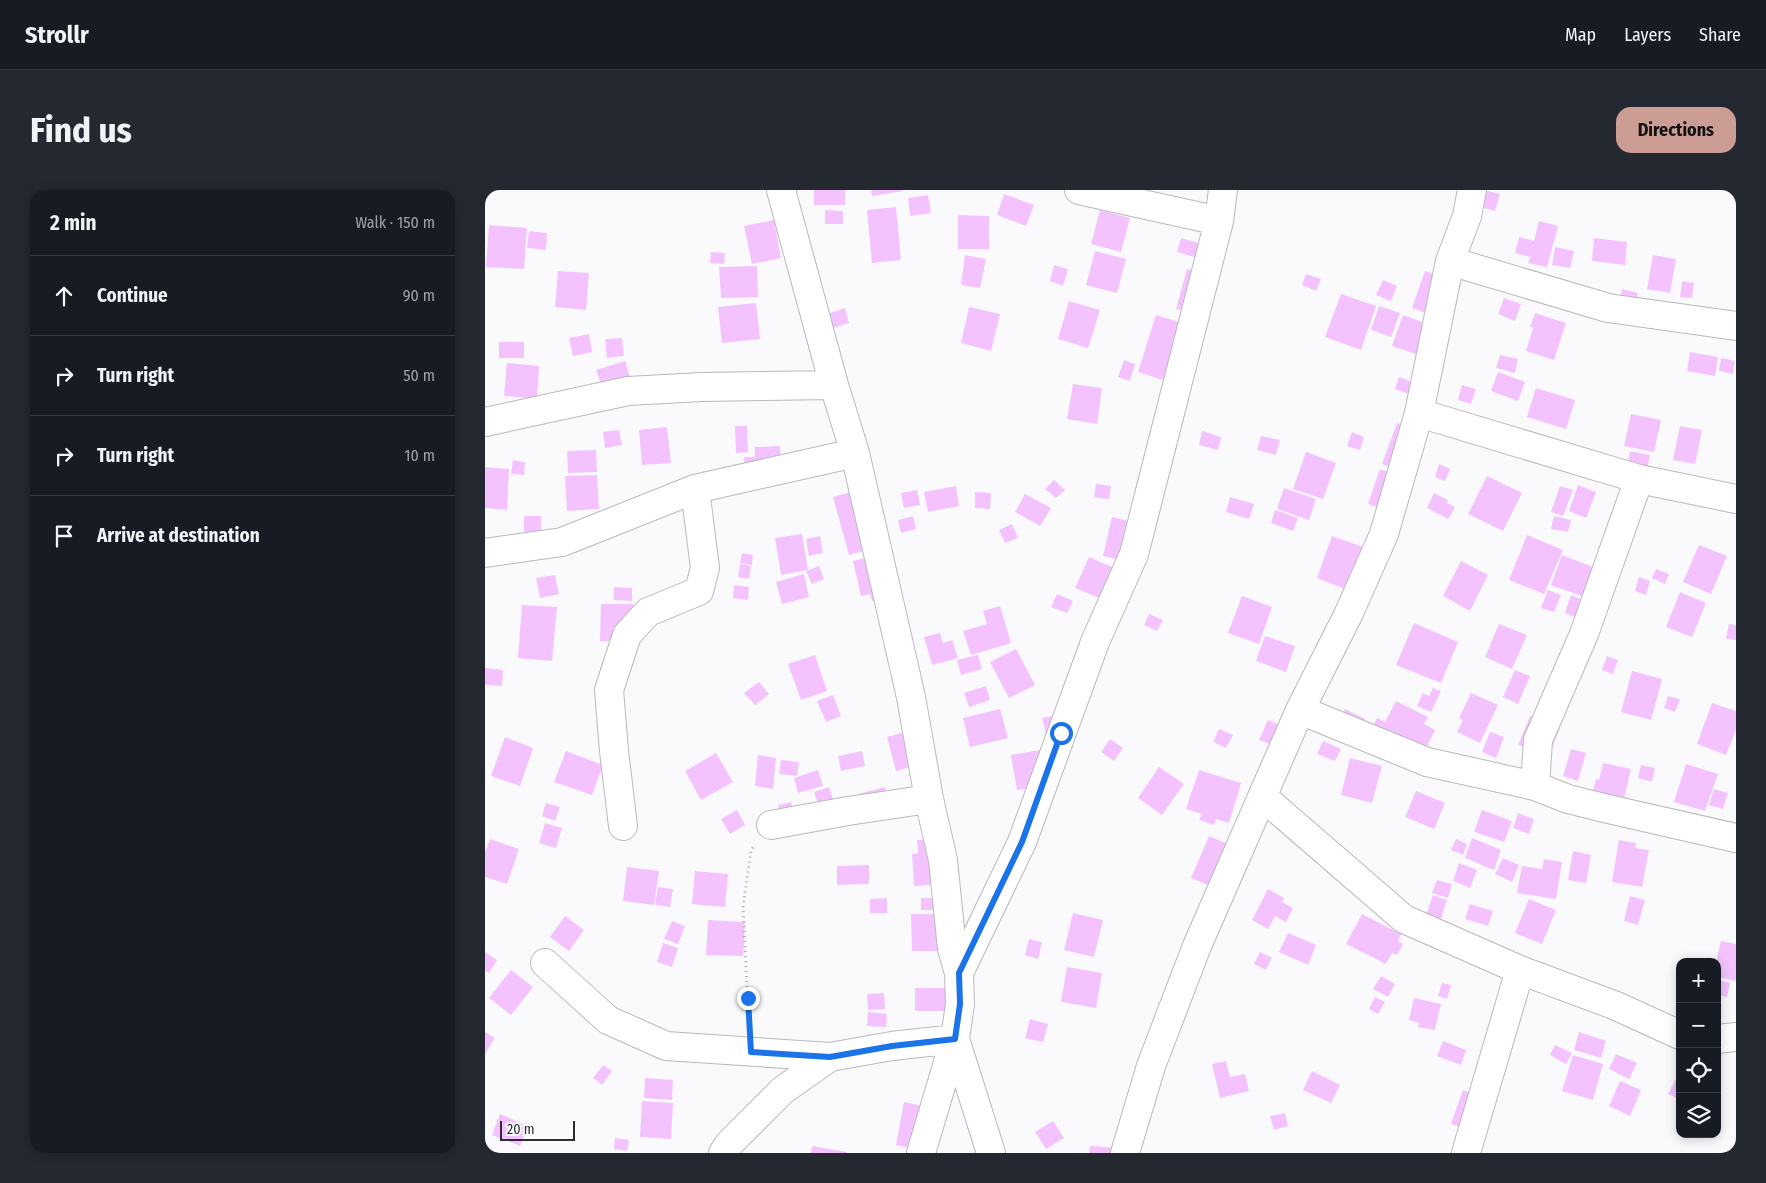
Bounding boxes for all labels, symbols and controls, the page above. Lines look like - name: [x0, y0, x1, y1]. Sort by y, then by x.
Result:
- text: Strollr: [25, 21, 89, 49]
- text: Map: [1565, 24, 1596, 46]
- text: Layers: [1624, 24, 1671, 46]
- text: Share: [1699, 24, 1741, 46]
- button: Directions: [1616, 107, 1736, 153]
- text: Find us: [30, 109, 132, 151]
- text: 2 min: [50, 210, 97, 236]
- text: Walk · 150 m: [355, 213, 435, 232]
- icon: ahead: [50, 282, 78, 310]
- text: Continue: [97, 284, 168, 307]
- text: 90 m: [403, 286, 435, 305]
- icon: right: [50, 362, 78, 390]
- text: Turn right: [97, 364, 174, 387]
- text: 50 m: [403, 366, 435, 385]
- icon: right: [50, 442, 78, 470]
- text: Turn right: [97, 444, 174, 467]
- text: 10 m: [404, 446, 435, 465]
- icon: arrive: [50, 522, 78, 550]
- text: Arrive at destination: [97, 524, 260, 547]
- route start: [1050, 722, 1073, 745]
- map controls: [1676, 958, 1721, 1138]
- button: +: [1676, 958, 1721, 1003]
- route end: [737, 987, 760, 1010]
- button: −: [1676, 1003, 1721, 1048]
- button: locate: [1676, 1048, 1721, 1093]
- button: layers: [1676, 1093, 1721, 1138]
- scale bar: [500, 1118, 575, 1141]
- text: 20 m: [507, 1121, 535, 1138]

